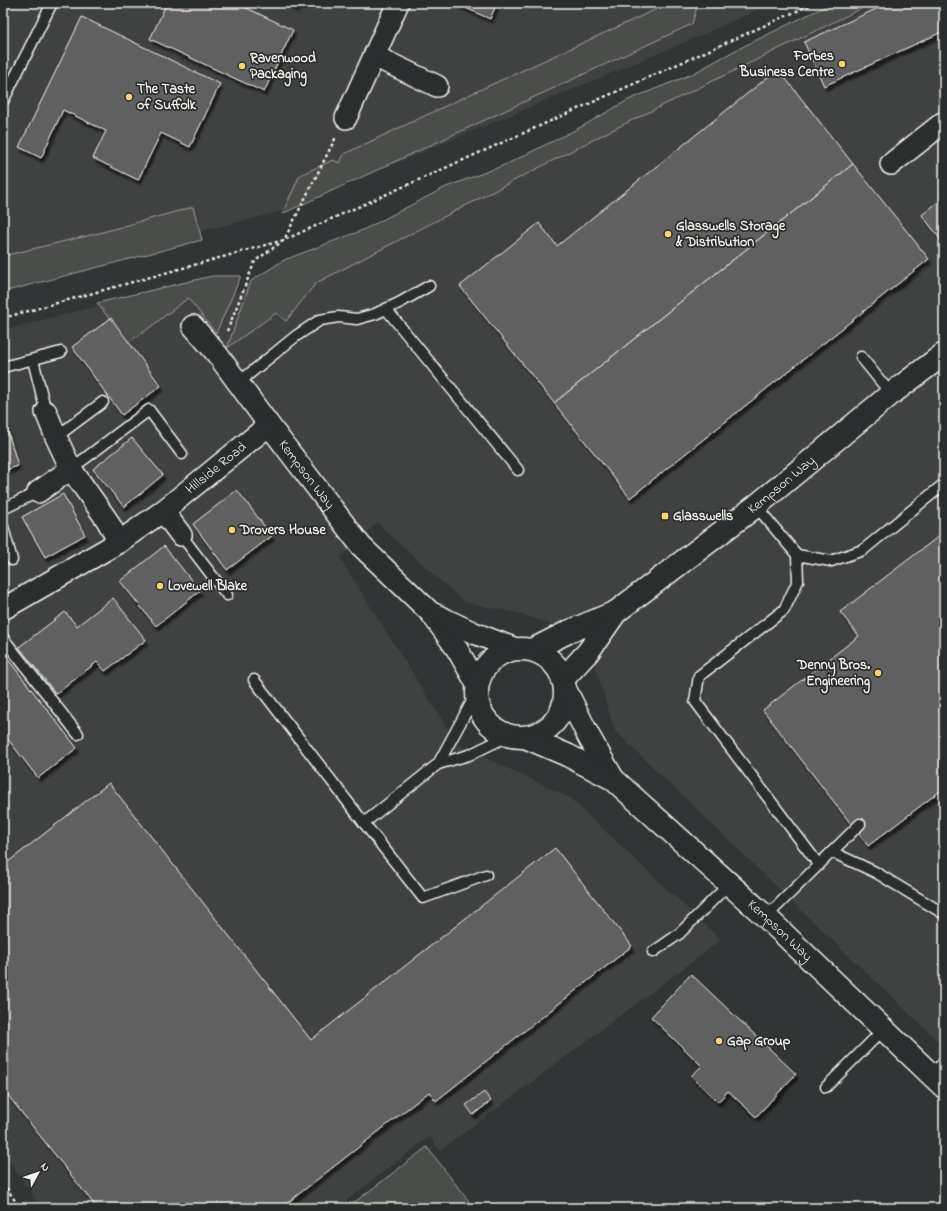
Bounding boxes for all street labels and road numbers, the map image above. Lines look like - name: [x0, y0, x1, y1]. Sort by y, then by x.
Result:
- street label: Kempson Way: [273, 435, 340, 514]
- street label: Hillside Road: [181, 437, 251, 499]
- street label: Kempson Way: [743, 450, 821, 519]
- street label: Kempson Way: [743, 895, 817, 967]

